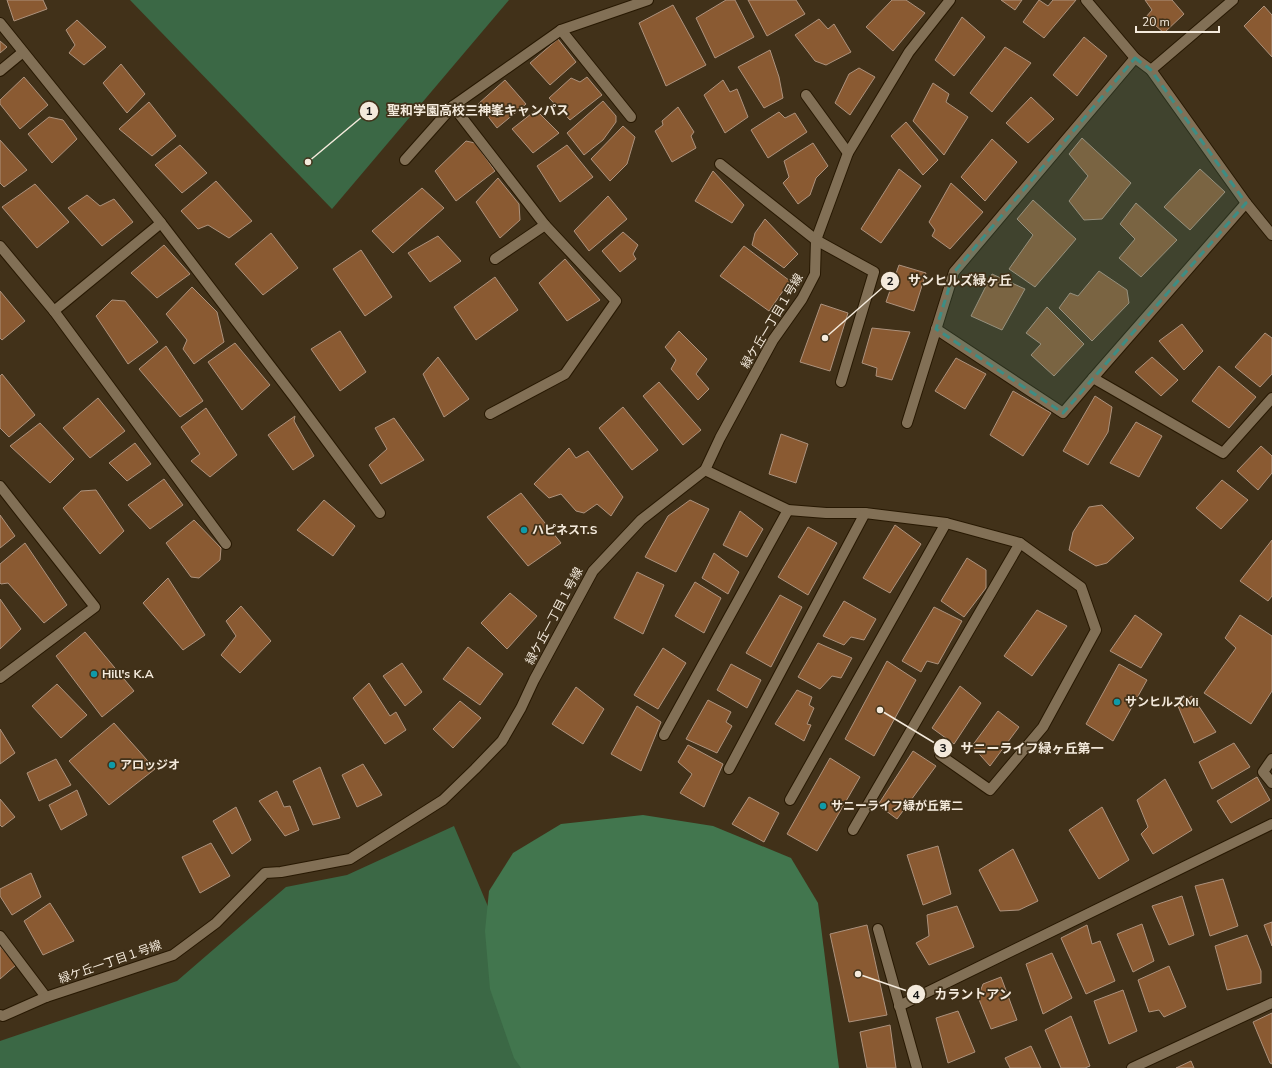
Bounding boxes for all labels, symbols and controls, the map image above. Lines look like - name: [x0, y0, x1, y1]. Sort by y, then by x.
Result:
- scale bar: [1136, 8, 1219, 34]
- text: 20 m: [1142, 14, 1170, 30]
- callout: 聖和学園高校三神峯キャンパス: [359, 98, 577, 123]
- text: 聖和学園高校三神峯キャンパス: [387, 102, 569, 120]
- text: 1: [365, 103, 373, 119]
- callout: サンヒルズ緑ヶ丘: [880, 268, 1020, 293]
- street label: 緑ケ丘一丁目１号線: [737, 271, 807, 371]
- text: サンヒルズ緑ヶ丘: [908, 272, 1012, 290]
- text: 2: [886, 273, 894, 289]
- place label: ハピネスT.S: [532, 522, 598, 538]
- marker: ハピネスT.S: [519, 525, 529, 535]
- street label: 緑ケ丘一丁目１号線: [522, 565, 586, 667]
- place label: Hill's K.A: [102, 666, 154, 682]
- marker: Hill's K.A: [89, 669, 99, 679]
- place label: サンヒルズMi: [1125, 694, 1198, 710]
- marker: サンヒルズMi: [1112, 697, 1122, 707]
- callout: サニーライフ緑ヶ丘第一: [933, 736, 1112, 761]
- text: 3: [939, 740, 947, 756]
- text: サニーライフ緑ヶ丘第一: [960, 740, 1104, 758]
- place label: アロッジオ: [120, 757, 180, 773]
- marker: アロッジオ: [107, 760, 117, 770]
- place label: サニーライフ緑が丘第二: [831, 798, 963, 814]
- marker: サニーライフ緑が丘第二: [818, 801, 828, 811]
- street label: 緑ケ丘一丁目１号線: [56, 937, 164, 987]
- callout: カラントアン: [906, 982, 1020, 1007]
- text: カラントアン: [934, 986, 1012, 1004]
- text: 4: [912, 987, 920, 1003]

